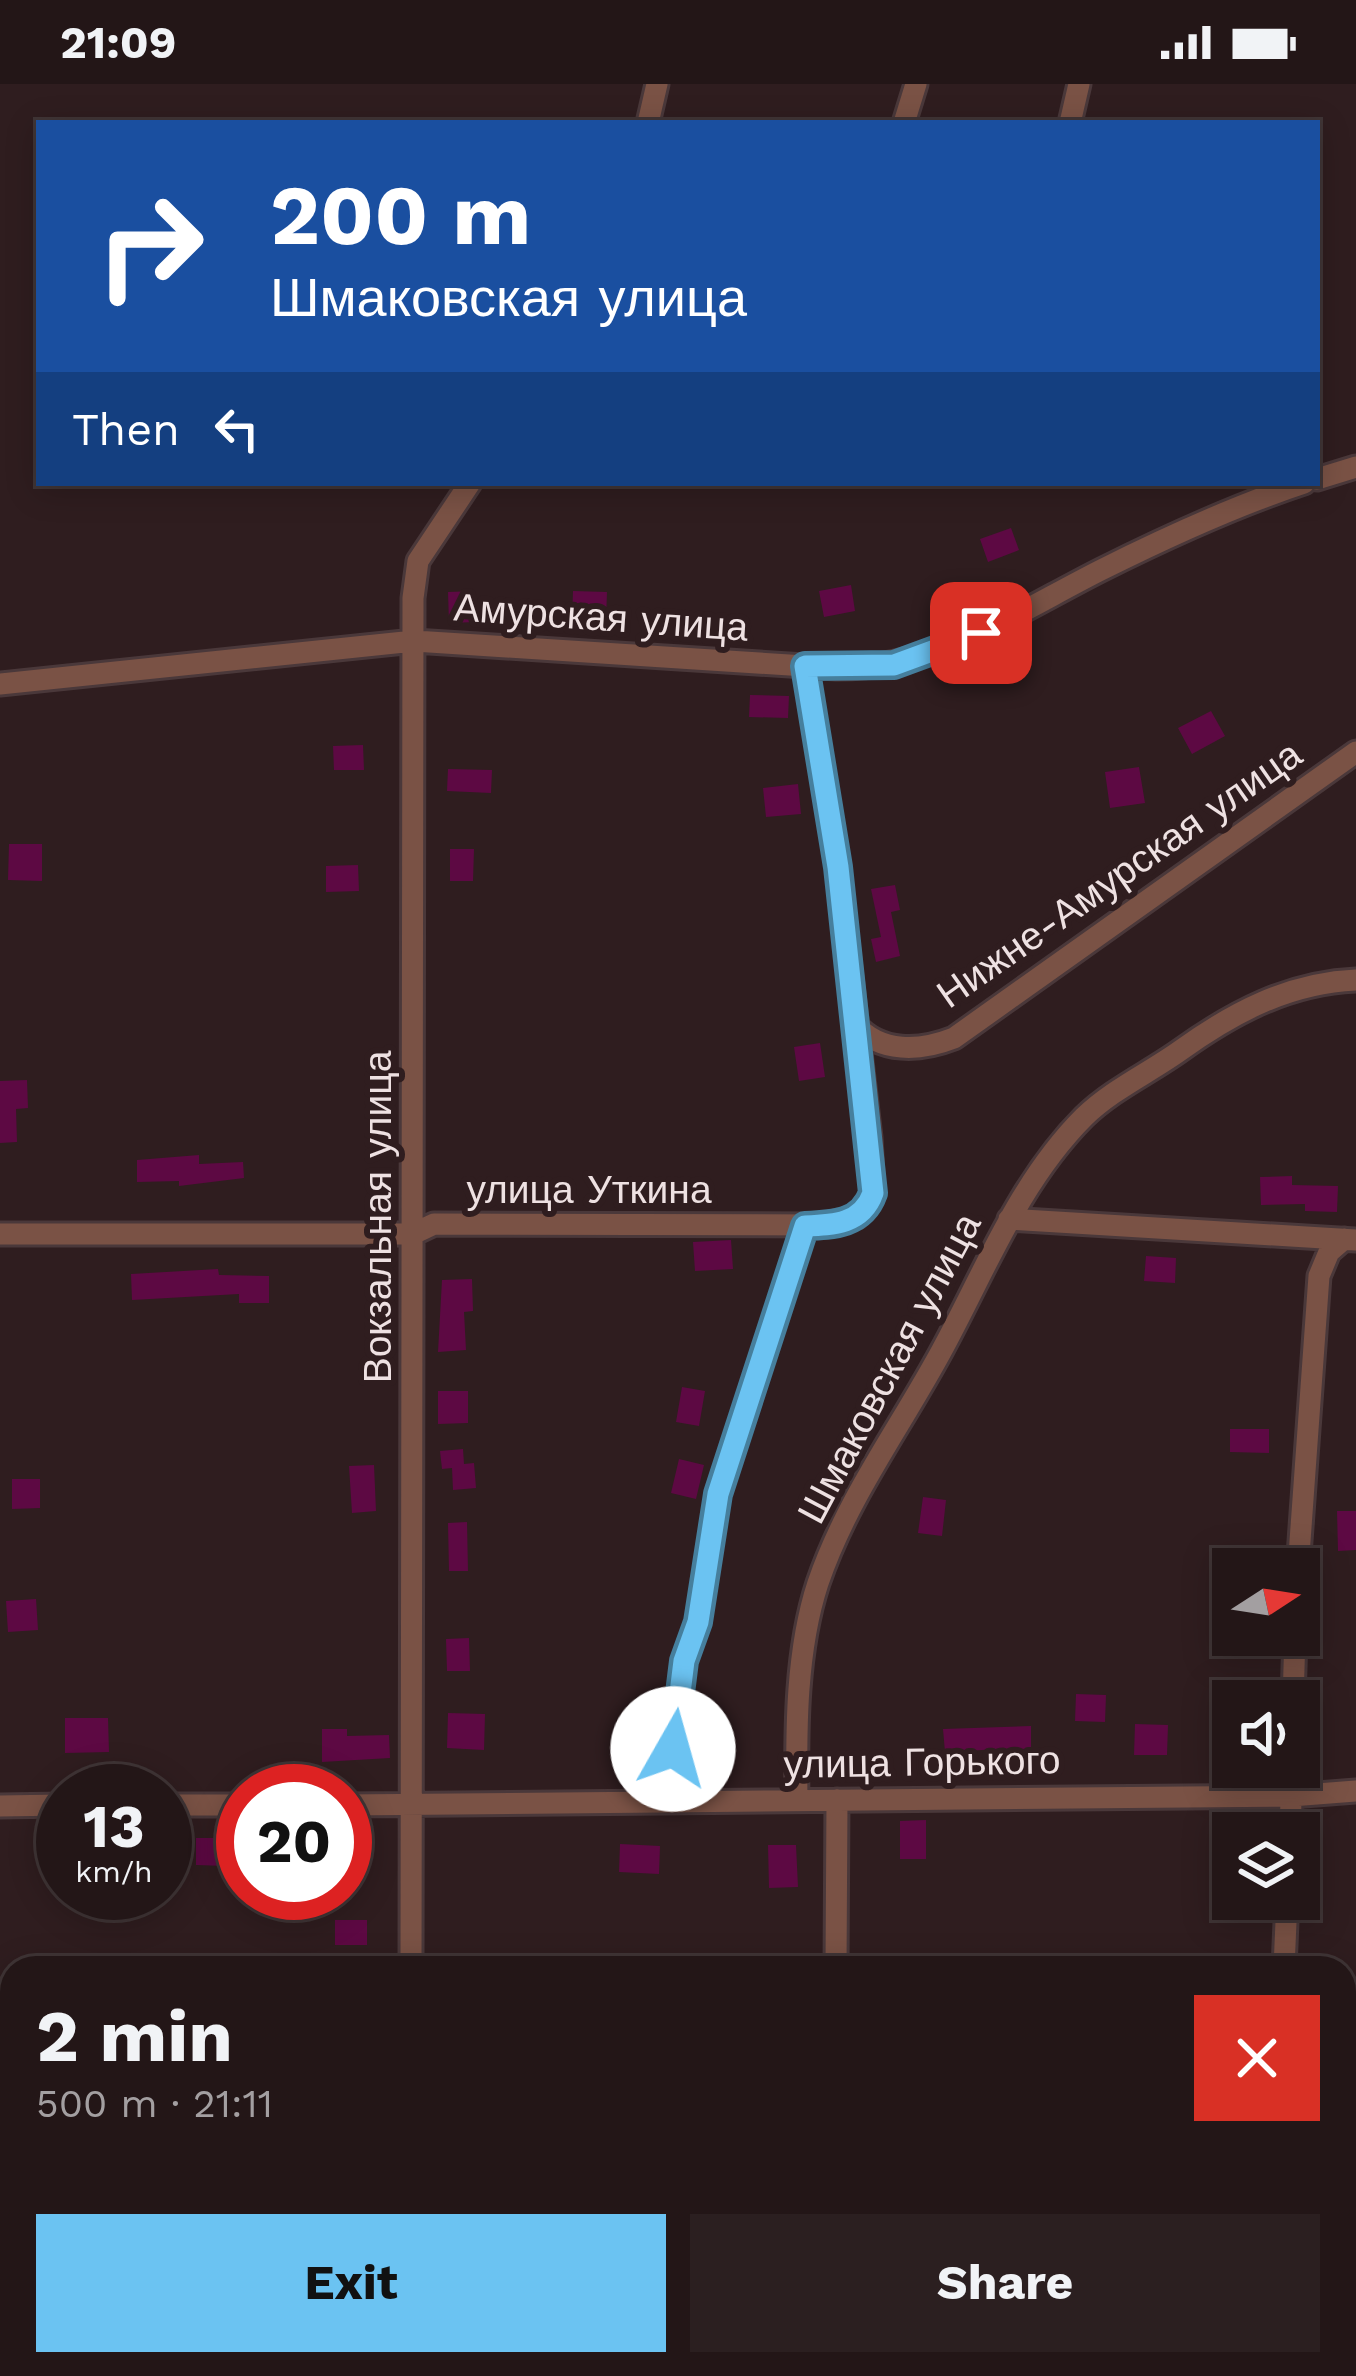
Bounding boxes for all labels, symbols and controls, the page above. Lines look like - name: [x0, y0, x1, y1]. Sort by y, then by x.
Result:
- text: 21:09: [60, 16, 177, 69]
- text: 200 m: [270, 166, 531, 264]
- icon: right: [72, 168, 228, 324]
- text: Шмаковская улица: [270, 266, 747, 329]
- icon: left: [204, 396, 270, 462]
- text: Then: [72, 403, 180, 456]
- pin: [930, 582, 1032, 684]
- street label: Амурская улица: [452, 584, 750, 650]
- icon: arrive: [948, 600, 1014, 666]
- street label: Нижне-Амурская улица: [928, 731, 1310, 1017]
- street label: Вокзальная улица: [355, 1050, 400, 1383]
- street label: улица Уткина: [466, 1167, 712, 1212]
- street label: Шмаковская улица: [788, 1205, 990, 1531]
- north arrow: [1212, 1548, 1320, 1656]
- map controls: [1212, 1548, 1320, 1920]
- button: sound: [1212, 1680, 1320, 1788]
- position arrow: [610, 1686, 736, 1812]
- street label: улица Горького: [783, 1737, 1061, 1787]
- speed limit sign: 20: [216, 1764, 372, 1920]
- text: 13: [83, 1791, 145, 1862]
- button: layers: [1212, 1812, 1320, 1920]
- text: km/h: [75, 1854, 153, 1889]
- text: 2 min: [36, 1994, 233, 2078]
- button: close: [1194, 1995, 1320, 2121]
- text: 500 m · 21:11: [36, 2081, 273, 2126]
- button: Exit: [36, 2214, 666, 2352]
- button: Share: [690, 2214, 1320, 2352]

